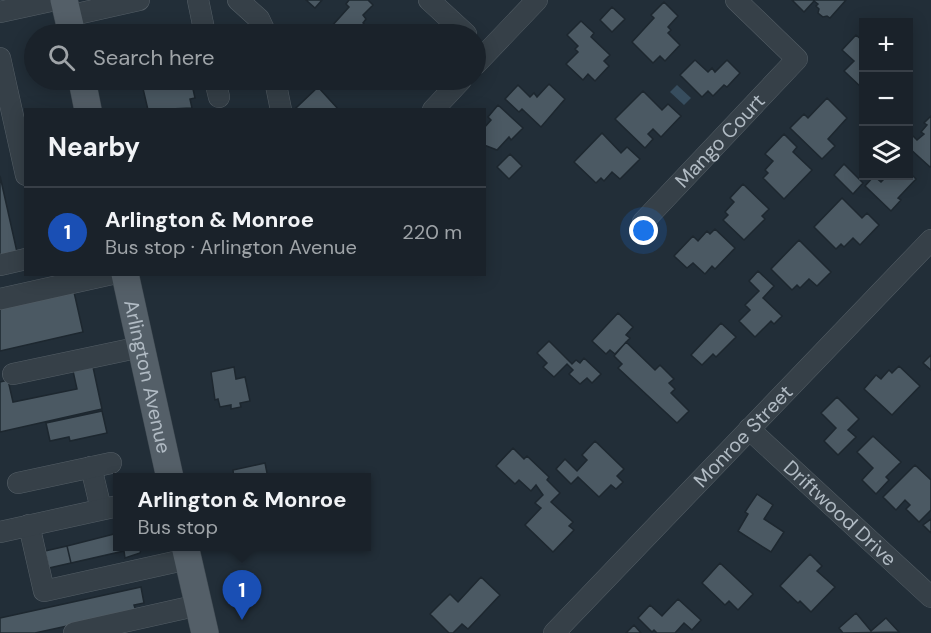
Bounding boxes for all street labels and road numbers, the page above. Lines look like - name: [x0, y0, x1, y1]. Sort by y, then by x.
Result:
- street label: Mango Court: [669, 88, 771, 193]
- street label: Arlington Avenue: [118, 297, 177, 456]
- street label: Monroe Street: [688, 379, 798, 493]
- street label: Driftwood Drive: [778, 455, 902, 572]

